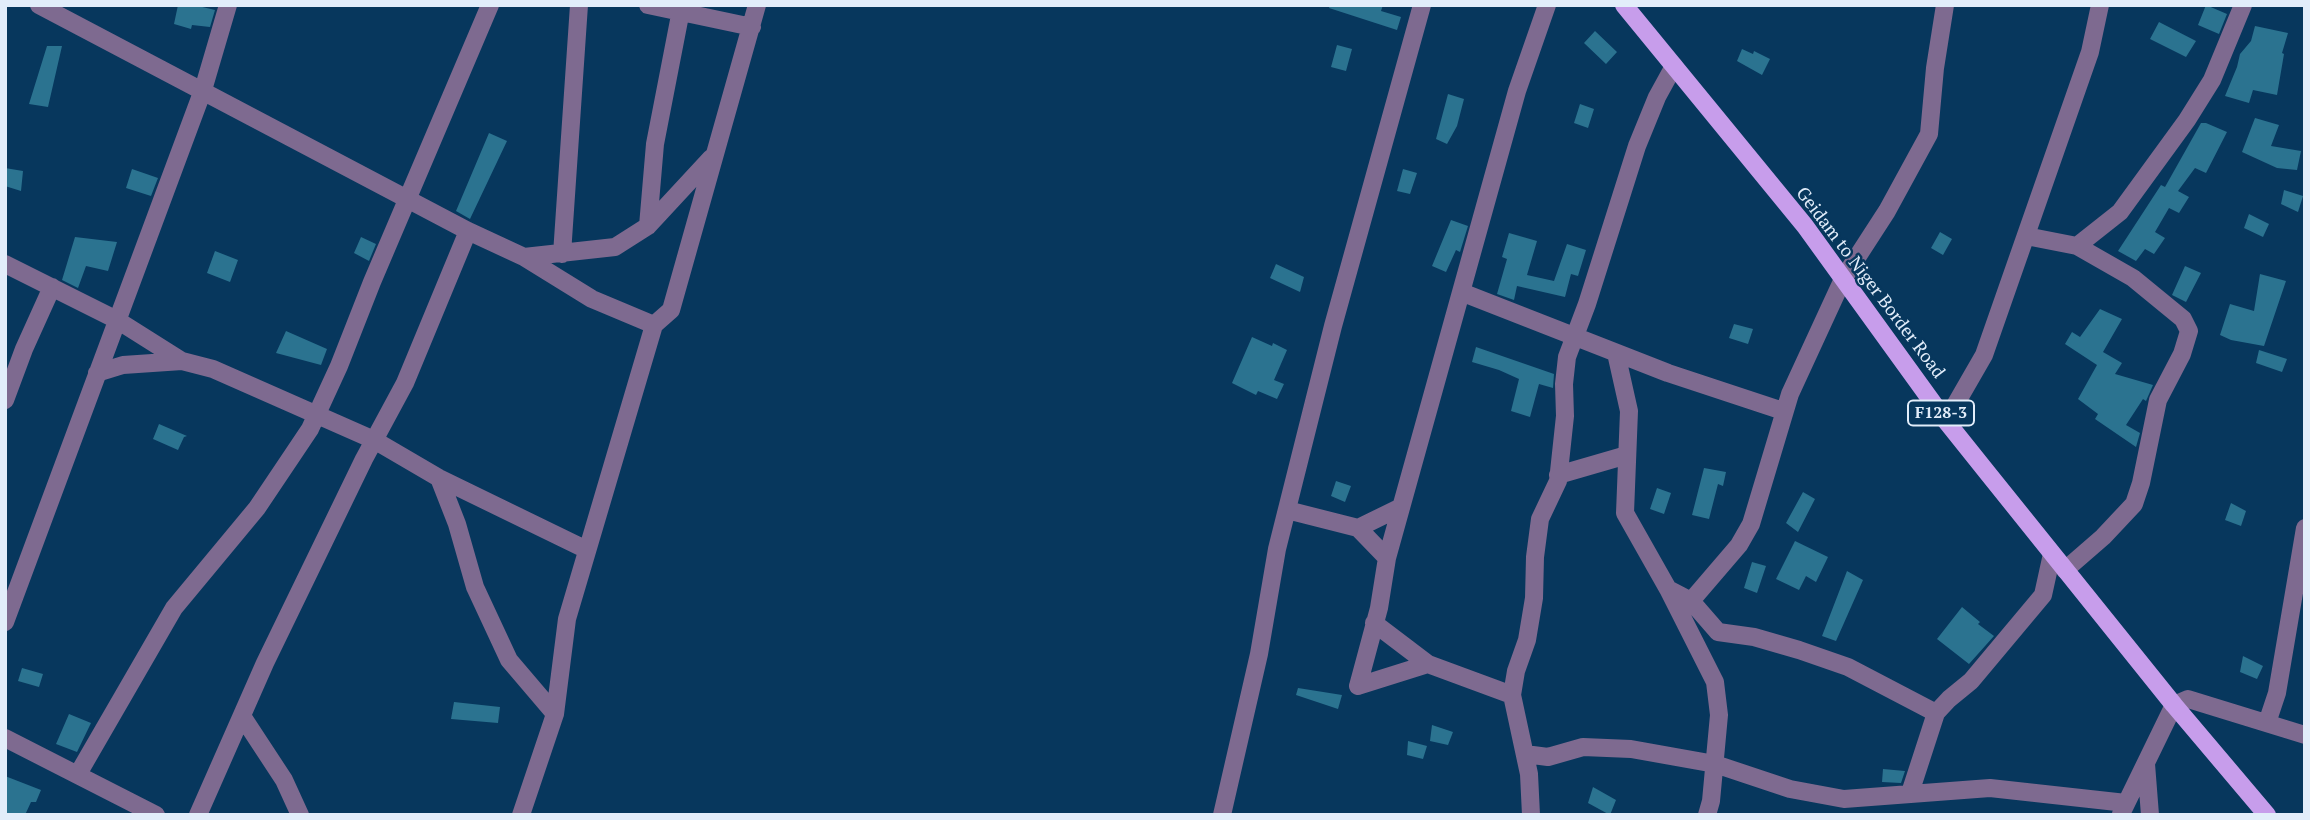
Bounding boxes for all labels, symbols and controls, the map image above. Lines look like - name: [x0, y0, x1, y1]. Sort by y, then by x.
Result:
- street label: Geidam to Niger Border Road: [1791, 183, 1949, 383]
- road number: F128-3: [1908, 400, 1974, 426]

